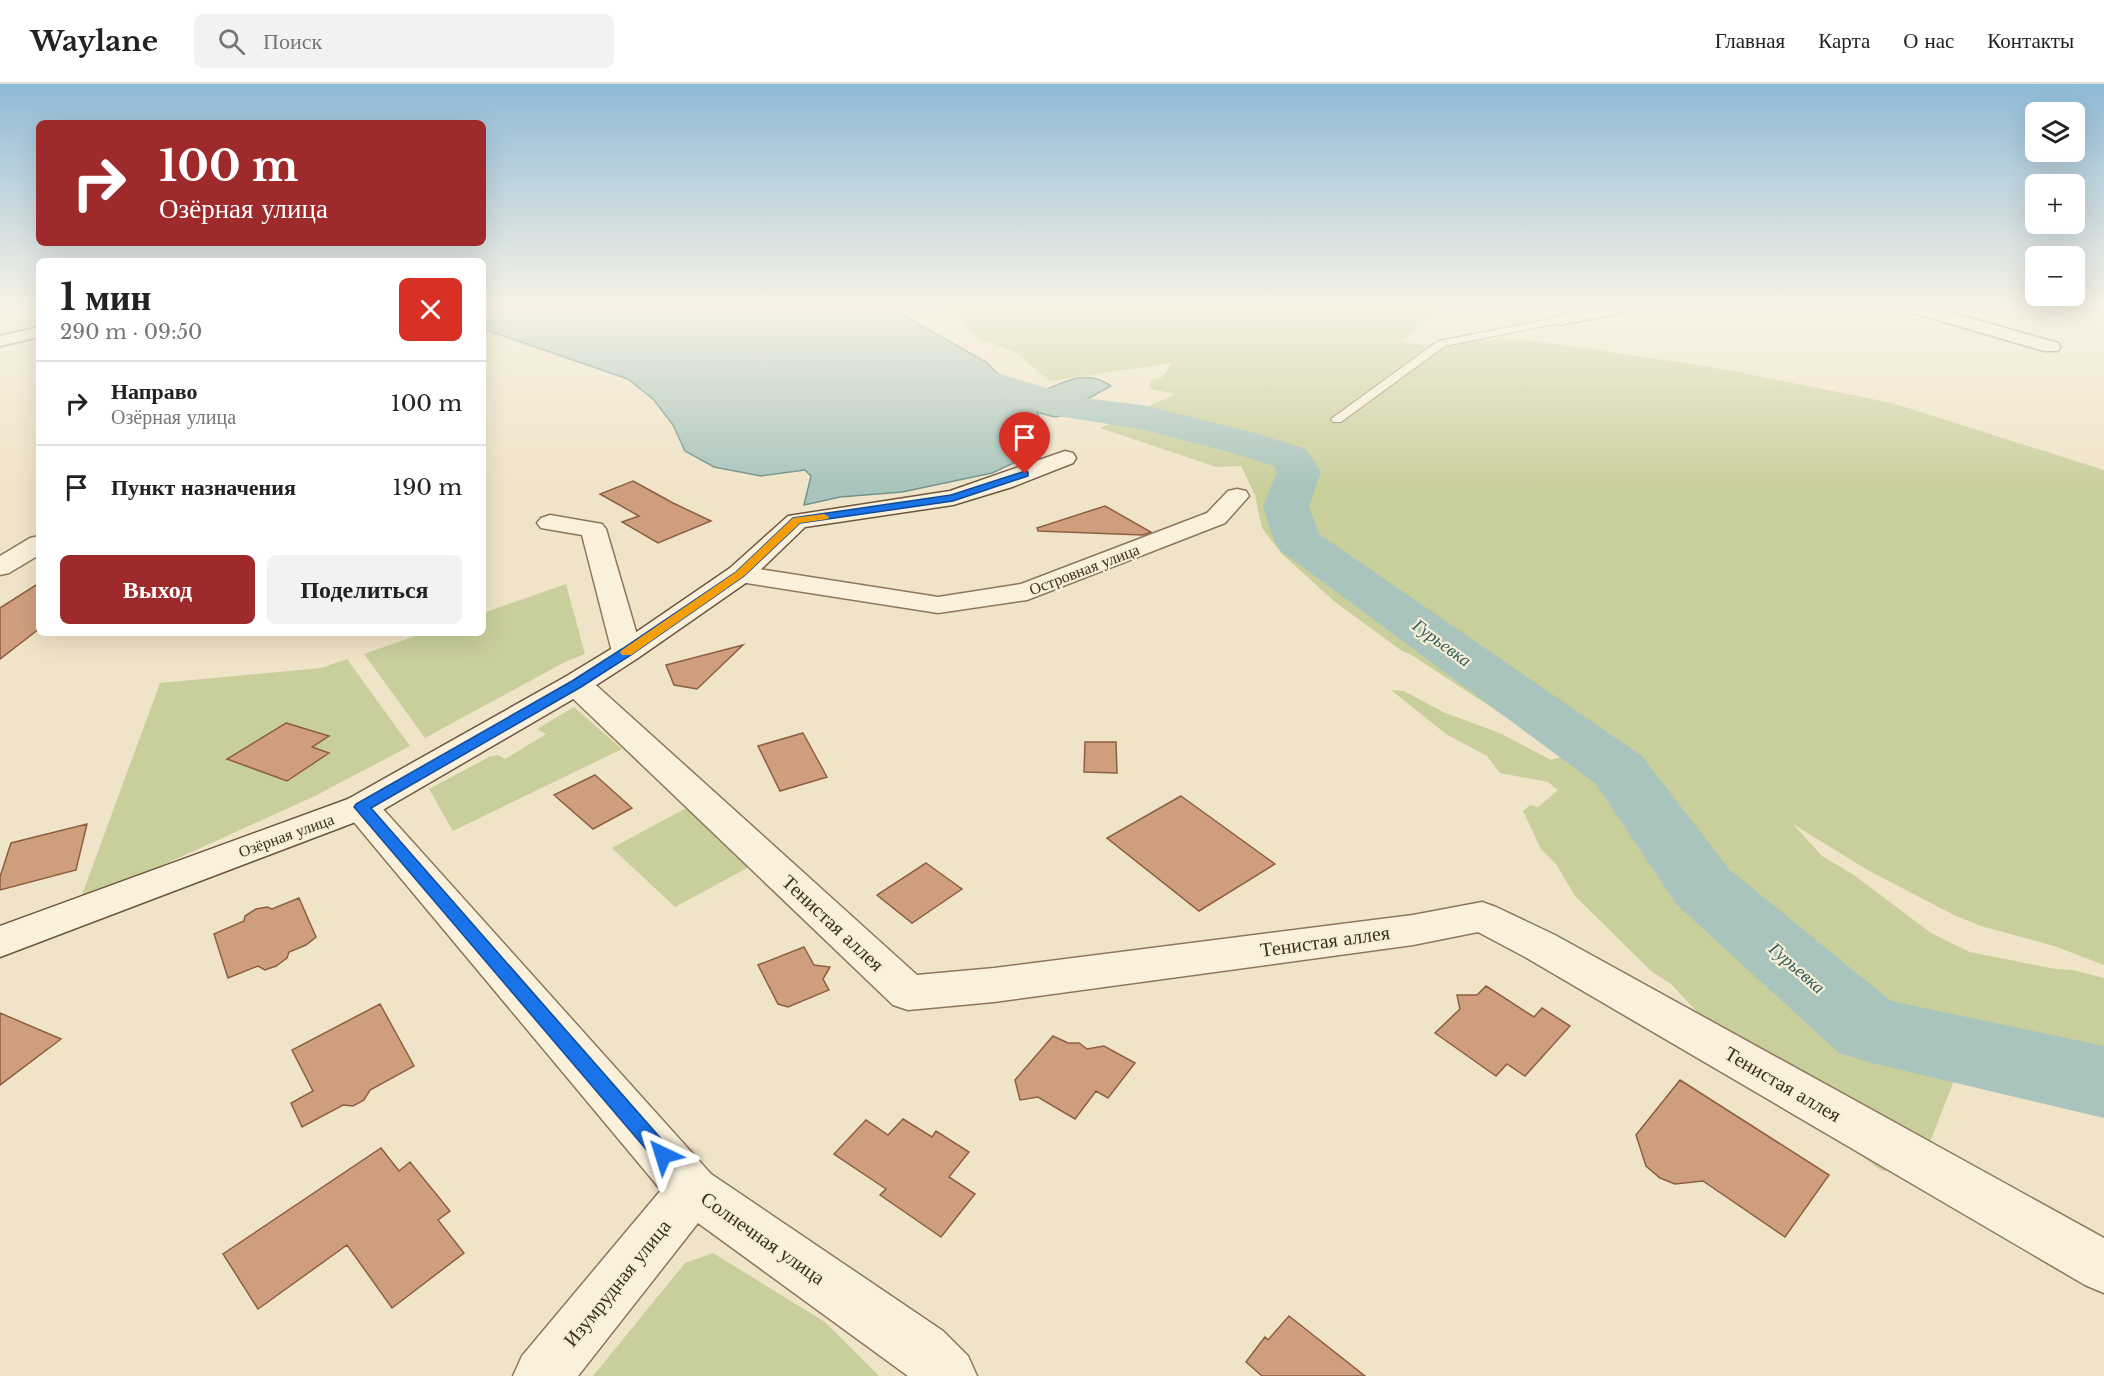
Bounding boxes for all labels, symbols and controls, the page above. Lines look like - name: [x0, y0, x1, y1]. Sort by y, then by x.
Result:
- search box: [194, 14, 614, 68]
- text: Waylane: [30, 24, 158, 59]
- icon: search: [215, 25, 248, 58]
- text: Поиск: [263, 28, 322, 55]
- text: Главная: [1715, 28, 1785, 54]
- text: Карта: [1818, 28, 1870, 54]
- text: О нас: [1903, 28, 1954, 54]
- text: Контакты: [1987, 28, 2074, 54]
- map controls: [2025, 102, 2085, 306]
- button: layers: [2025, 102, 2085, 162]
- text: 100 m: [159, 140, 298, 192]
- icon: right: [60, 144, 138, 222]
- button: +: [2025, 174, 2085, 234]
- text: Озёрная улица: [159, 192, 328, 225]
- button: −: [2025, 246, 2085, 306]
- text: 1 мин: [60, 275, 151, 320]
- button: close: [399, 278, 462, 341]
- text: 290 m · 09:50: [60, 320, 202, 344]
- text: Направо: [111, 378, 197, 405]
- icon: right: [60, 387, 93, 420]
- text: 100 m: [391, 390, 462, 417]
- text: Озёрная улица: [111, 405, 236, 429]
- pin: [999, 412, 1050, 474]
- icon: arrive: [1008, 421, 1041, 454]
- icon: arrive: [60, 471, 93, 504]
- text: Пункт назначения: [111, 474, 296, 501]
- text: 190 m: [392, 474, 462, 501]
- street label: Островная улица: [1026, 539, 1142, 599]
- button: Выход: [60, 555, 255, 624]
- button: Поделиться: [267, 555, 462, 624]
- water label: Гурьевка: [1408, 614, 1476, 672]
- street label: Озёрная улица: [236, 808, 336, 862]
- street label: Тенистая аллея: [777, 870, 889, 976]
- street label: Тенистая аллея: [1259, 920, 1391, 962]
- water label: Гурьевка: [1764, 937, 1830, 998]
- street label: Тенистая аллея: [1720, 1041, 1846, 1127]
- position arrow: [631, 1123, 695, 1187]
- street label: Солнечная улица: [696, 1186, 830, 1290]
- street label: Изумрудная улица: [558, 1214, 676, 1352]

